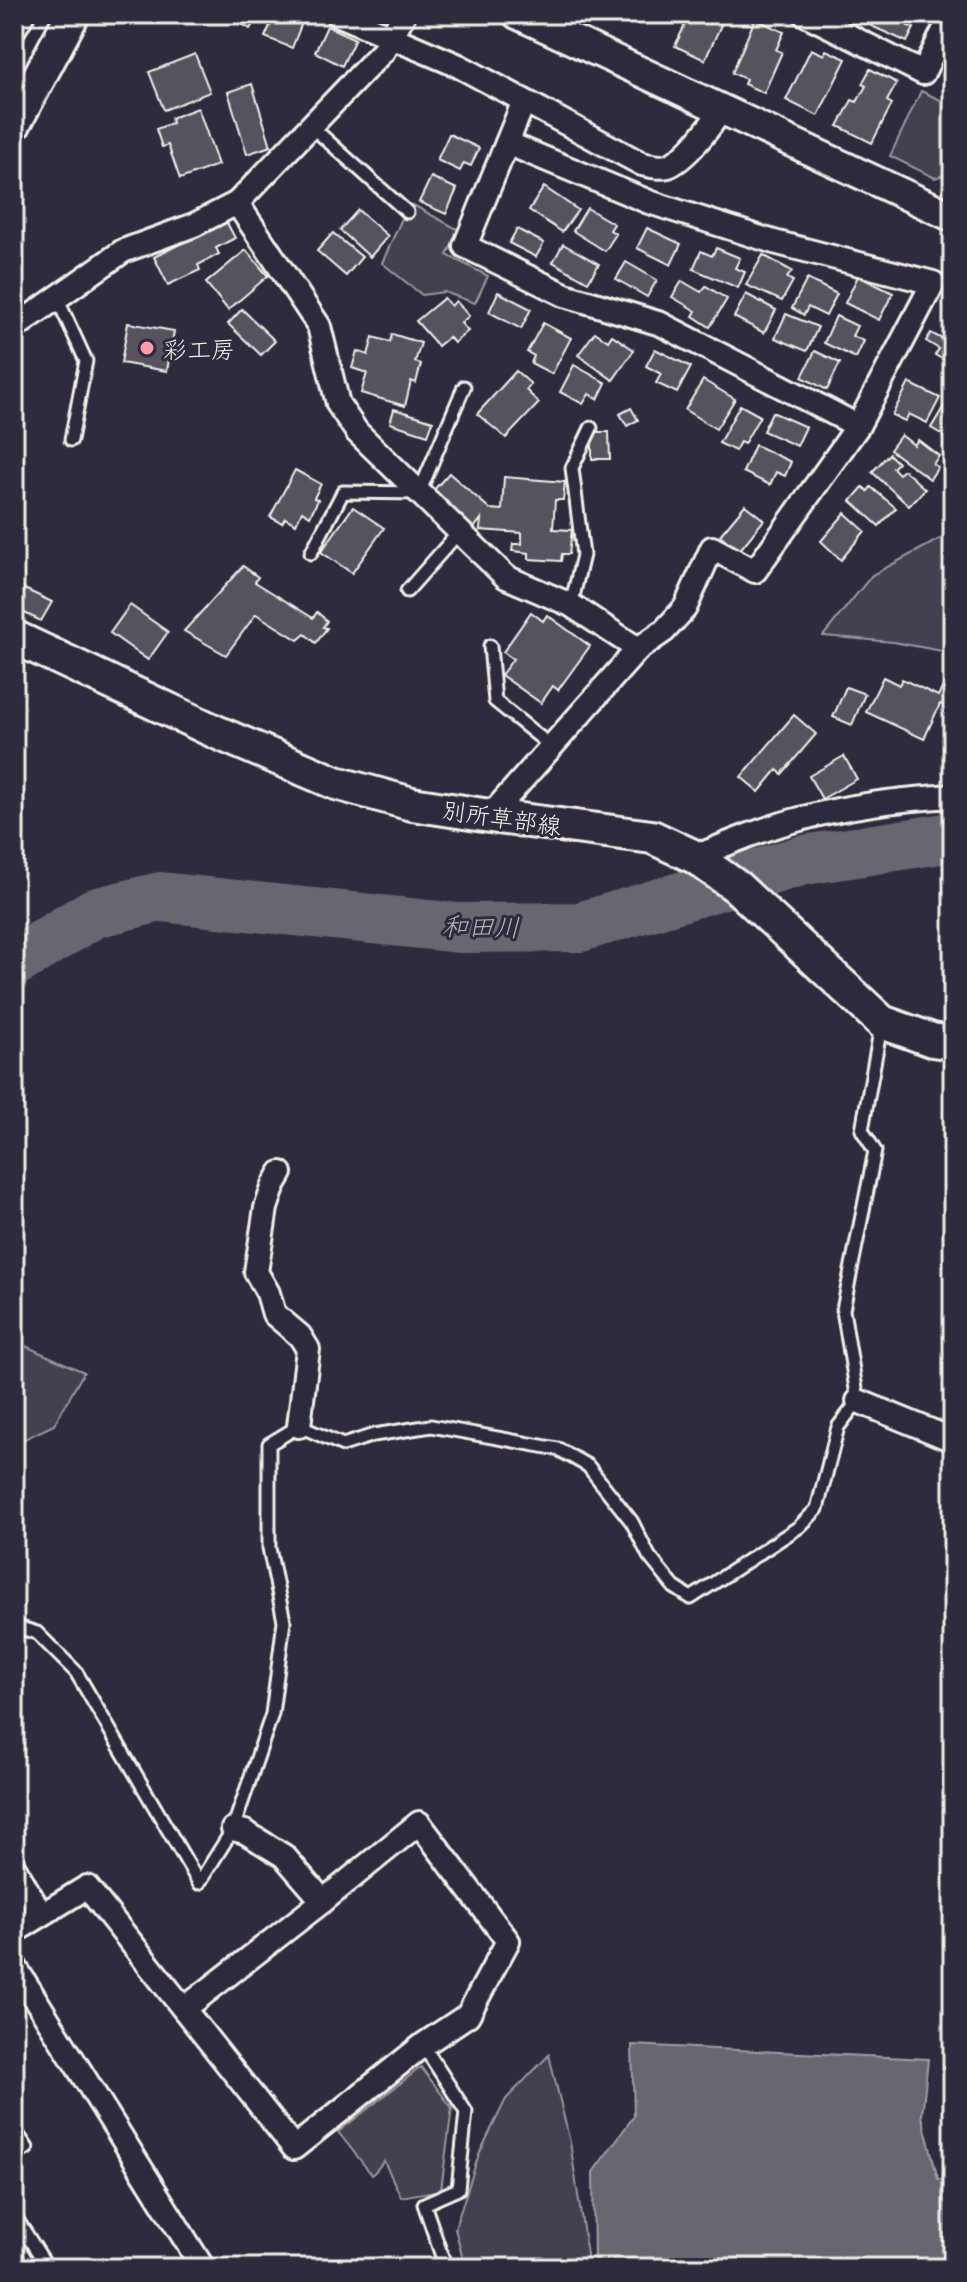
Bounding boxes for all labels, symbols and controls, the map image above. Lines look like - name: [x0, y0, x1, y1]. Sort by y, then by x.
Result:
- place label: 彩工房: [163, 333, 235, 364]
- marker: 彩工房: [138, 339, 156, 357]
- street label: 別所草部線: [440, 793, 564, 841]
- water label: 和田川: [442, 908, 520, 944]

